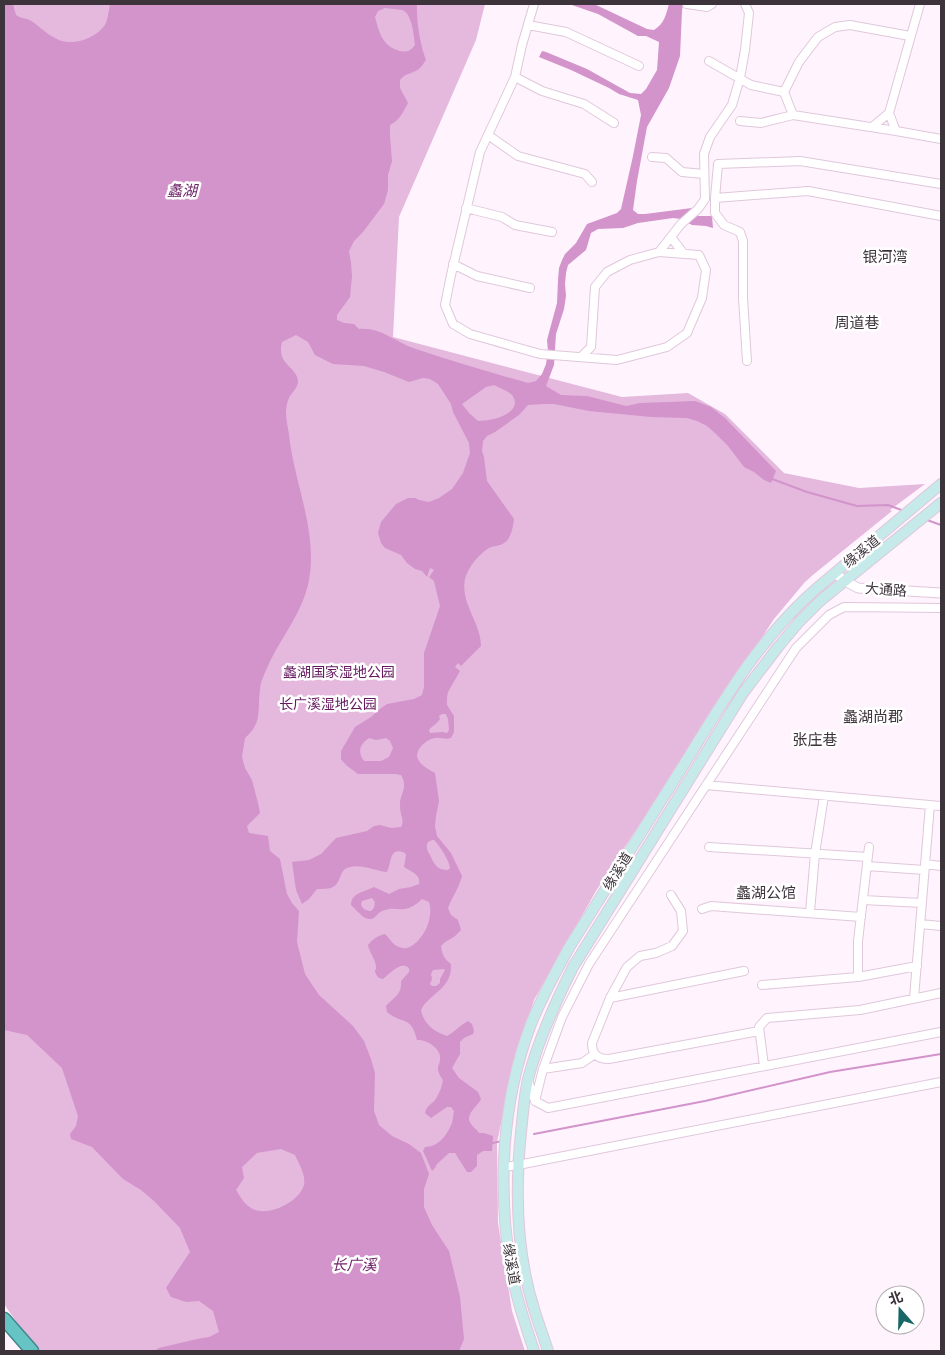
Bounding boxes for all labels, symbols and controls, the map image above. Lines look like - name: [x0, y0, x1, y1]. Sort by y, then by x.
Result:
- water label: 蠡湖: [167, 181, 199, 199]
- district label: 银河湾: [862, 247, 908, 265]
- district label: 周道巷: [834, 313, 880, 331]
- street label: 缘溪道: [839, 531, 883, 571]
- street label: 大通路: [864, 579, 908, 599]
- park label: 蠡湖国家湿地公园: [283, 663, 395, 680]
- park label: 长广溪湿地公园: [279, 695, 377, 712]
- district label: 蠡湖尚郡: [843, 707, 903, 725]
- district label: 张庄巷: [792, 730, 838, 748]
- street label: 缘溪道: [599, 849, 635, 893]
- district label: 蠡湖公馆: [736, 883, 796, 901]
- street label: 缘溪道: [500, 1242, 524, 1286]
- water label: 长广溪: [331, 1255, 378, 1273]
- north arrow: [875, 1285, 925, 1335]
- text: 北: [886, 1287, 905, 1308]

